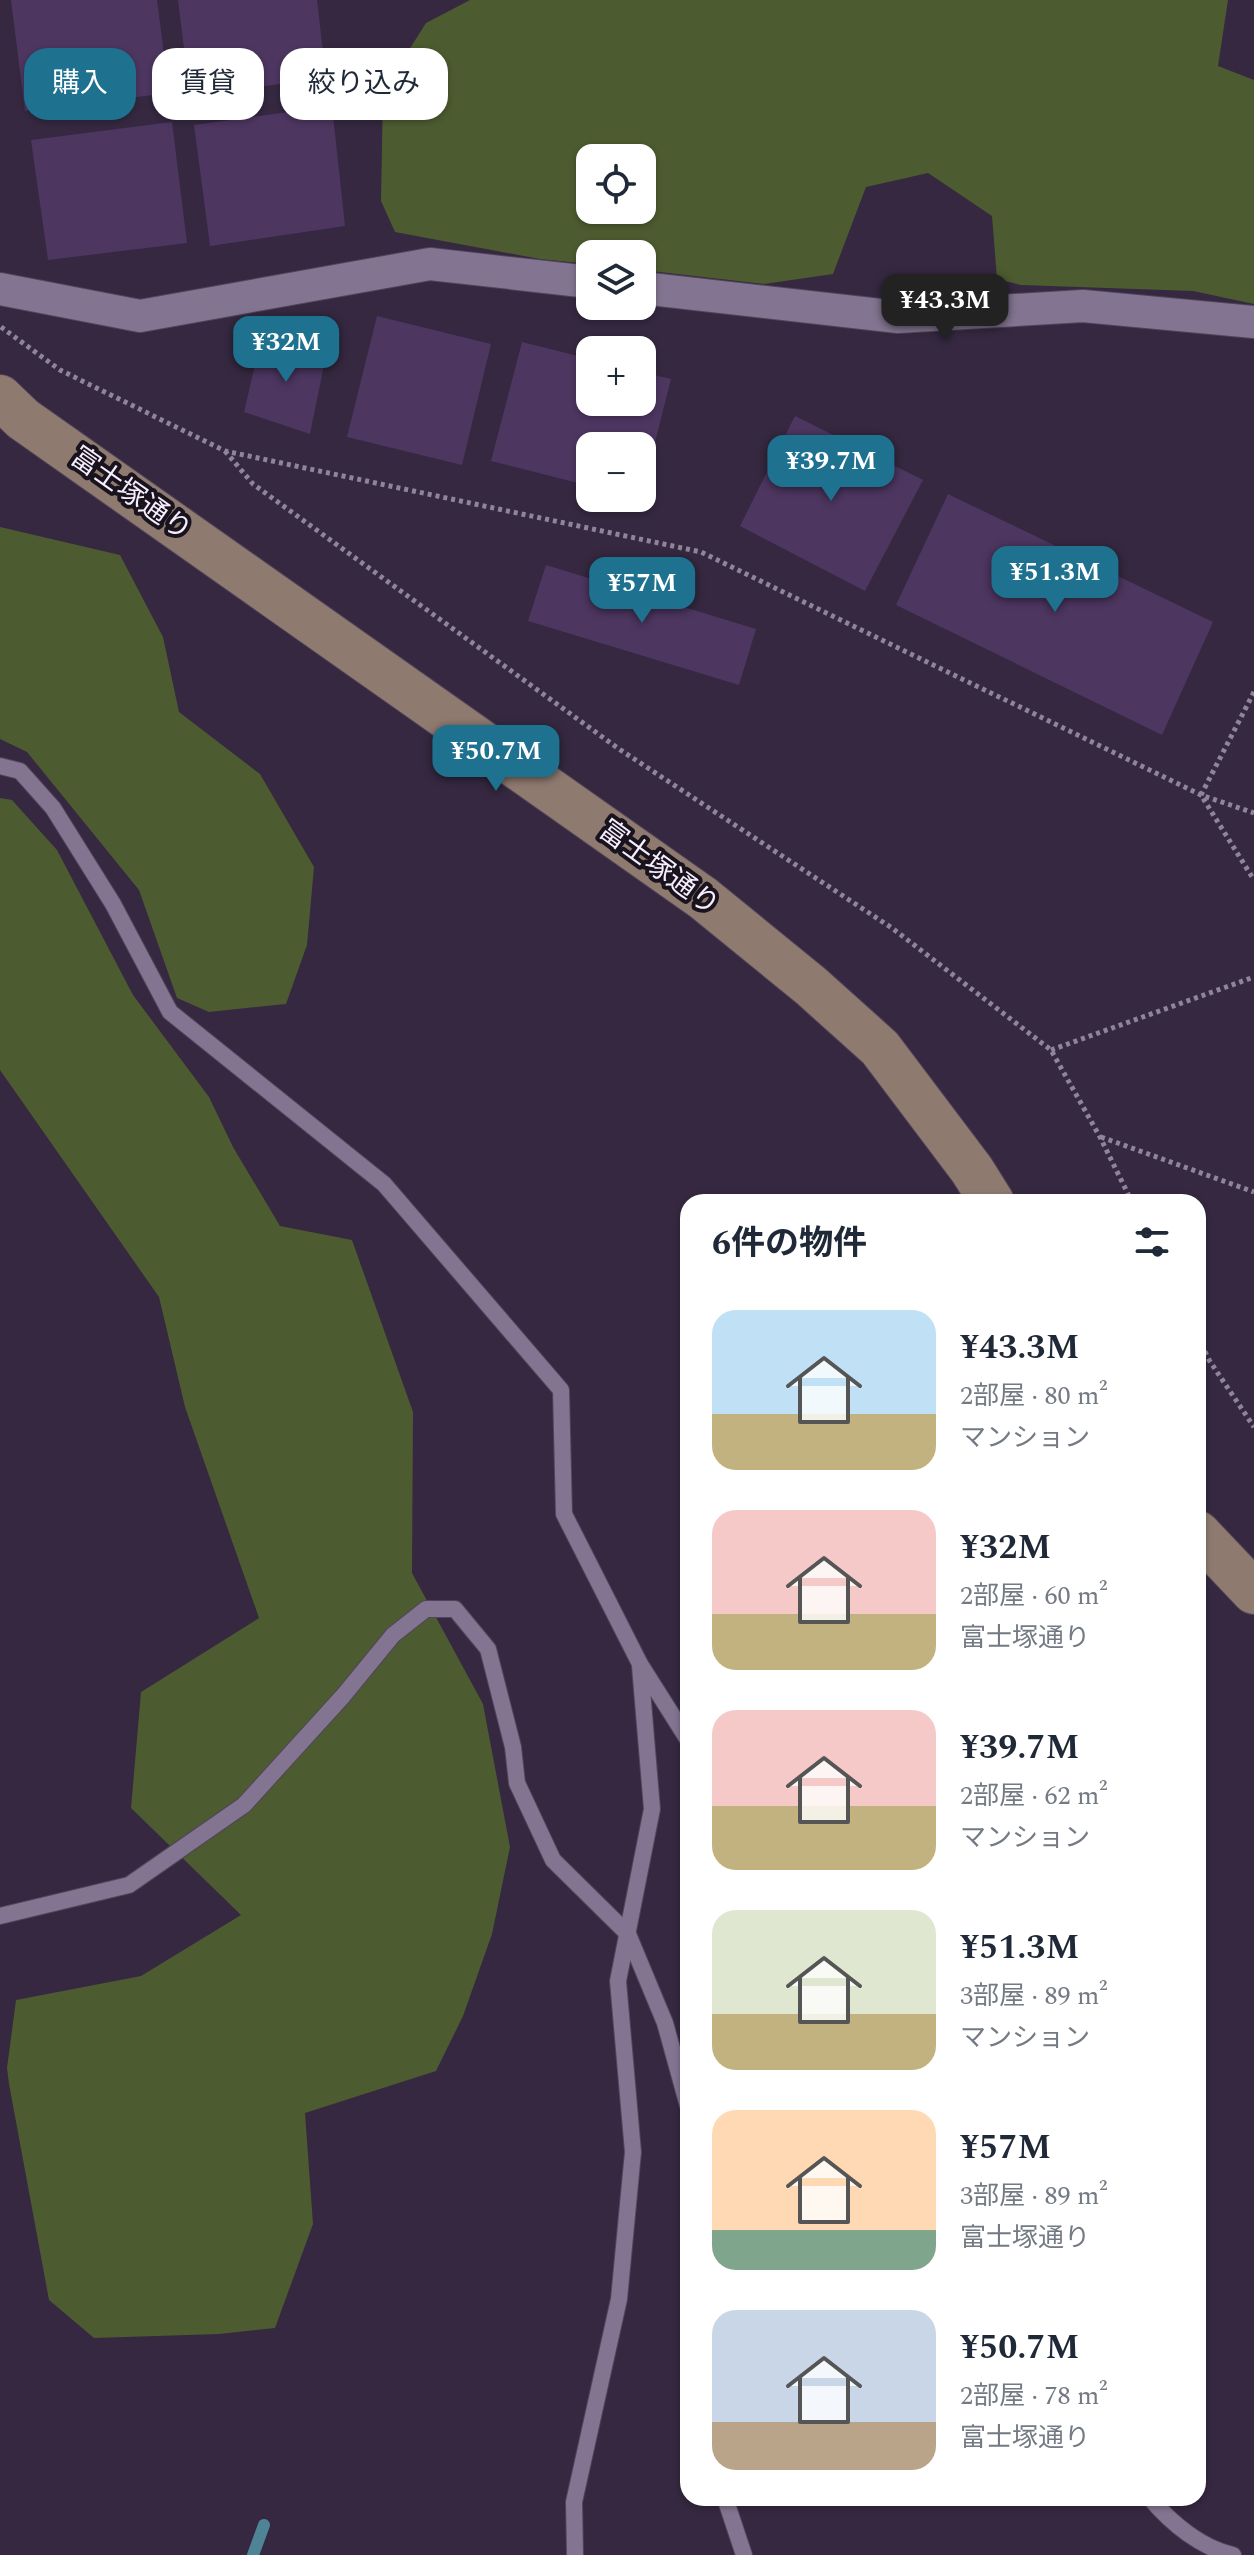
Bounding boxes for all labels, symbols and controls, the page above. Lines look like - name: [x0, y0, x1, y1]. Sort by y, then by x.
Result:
- chip: 購入: [24, 48, 136, 120]
- chip: 賃貸: [152, 48, 264, 120]
- chip: 絞り込み: [280, 48, 448, 120]
- map controls: [576, 144, 656, 512]
- button: locate: [576, 144, 656, 224]
- button: layers: [576, 240, 656, 320]
- pin: ¥43.3M: [880, 274, 1010, 342]
- text: ¥43.3M: [899, 280, 991, 320]
- pin: ¥32M: [239, 316, 333, 384]
- text: ¥32M: [251, 322, 321, 362]
- button: +: [576, 336, 656, 416]
- button: −: [576, 432, 656, 512]
- pin: ¥39.7M: [766, 435, 896, 503]
- street label: 富士塚通り: [61, 436, 201, 552]
- text: ¥39.7M: [785, 441, 877, 481]
- pin: ¥51.3M: [990, 546, 1120, 614]
- text: ¥51.3M: [1009, 552, 1101, 592]
- pin: ¥57M: [595, 557, 689, 625]
- text: ¥57M: [607, 563, 677, 603]
- pin: ¥50.7M: [431, 725, 561, 793]
- text: ¥50.7M: [450, 731, 542, 771]
- street label: 富士塚通り: [590, 809, 728, 927]
- text: 6件の物件: [712, 1218, 867, 1270]
- icon: filters: [1130, 1220, 1174, 1264]
- text: ¥43.3M: [960, 1322, 1079, 1374]
- icon: home: [776, 1342, 872, 1438]
- text: 2部屋 · 80 m²: [960, 1376, 1108, 1416]
- text: マンション: [960, 1418, 1090, 1458]
- text: ¥32M: [960, 1522, 1051, 1574]
- icon: home: [776, 1542, 872, 1638]
- text: 2部屋 · 60 m²: [960, 1576, 1108, 1616]
- text: 富士塚通り: [960, 1618, 1090, 1658]
- text: ¥39.7M: [960, 1722, 1079, 1774]
- icon: home: [776, 1742, 872, 1838]
- text: 2部屋 · 62 m²: [960, 1776, 1108, 1816]
- text: マンション: [960, 1818, 1090, 1858]
- text: ¥51.3M: [960, 1922, 1079, 1974]
- icon: home: [776, 1942, 872, 2038]
- text: 3部屋 · 89 m²: [960, 1976, 1108, 2016]
- text: マンション: [960, 2018, 1090, 2058]
- text: ¥57M: [960, 2122, 1051, 2174]
- icon: home: [776, 2142, 872, 2238]
- text: 3部屋 · 89 m²: [960, 2176, 1108, 2216]
- text: 富士塚通り: [960, 2218, 1090, 2258]
- text: ¥50.7M: [960, 2322, 1079, 2374]
- icon: home: [776, 2342, 872, 2438]
- text: 2部屋 · 78 m²: [960, 2376, 1108, 2416]
- text: 富士塚通り: [960, 2418, 1090, 2458]

